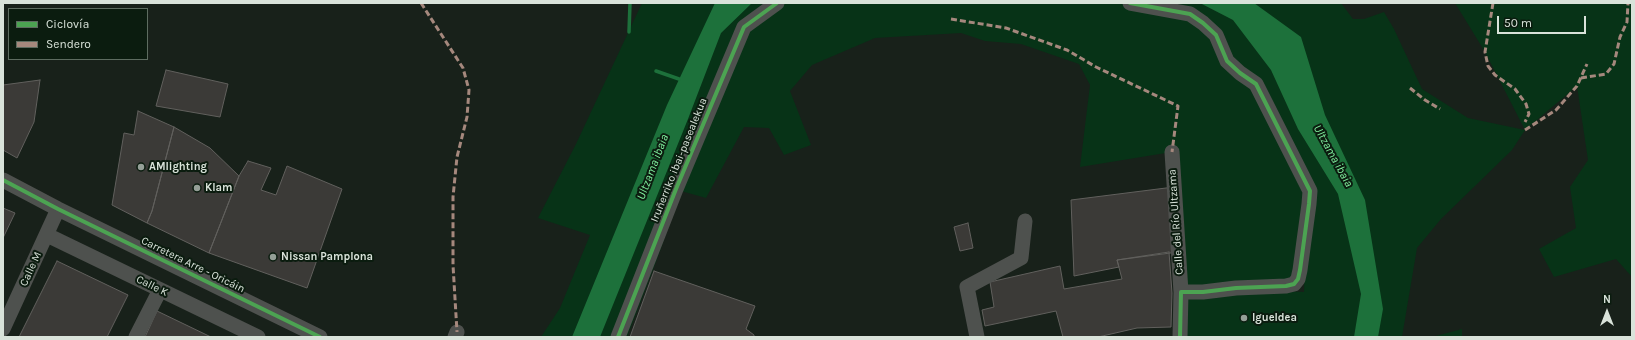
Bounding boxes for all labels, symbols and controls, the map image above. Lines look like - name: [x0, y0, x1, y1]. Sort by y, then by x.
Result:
- legend: [8, 8, 148, 60]
- scale bar: [1499, 8, 1588, 34]
- text: 50 m: [1504, 16, 1532, 30]
- text: Ciclovía: [46, 17, 89, 31]
- text: Sendero: [46, 37, 91, 51]
- street label: Iruñerriko ibai-pasealekua: [648, 96, 710, 224]
- water label: Ultzama ibaia: [1310, 122, 1356, 190]
- water label: Ultzama ibaia: [634, 132, 672, 202]
- place label: AMlighting: [149, 160, 207, 174]
- marker: AMlighting: [136, 162, 146, 172]
- street label: Calle del Río Ultzama: [1166, 169, 1186, 275]
- place label: Klam: [205, 181, 232, 195]
- marker: Klam: [192, 183, 202, 193]
- street label: Carretera Arre - Oricáin: [139, 234, 247, 296]
- street label: Calle M: [17, 250, 45, 288]
- place label: Nissan Pamplona: [281, 250, 373, 264]
- marker: Nissan Pamplona: [268, 252, 278, 262]
- street label: Calle K: [134, 273, 170, 299]
- north arrow: [1587, 292, 1627, 332]
- text: N: [1603, 293, 1611, 306]
- place label: Igueldea: [1252, 311, 1297, 325]
- marker: Igueldea: [1239, 313, 1249, 323]

